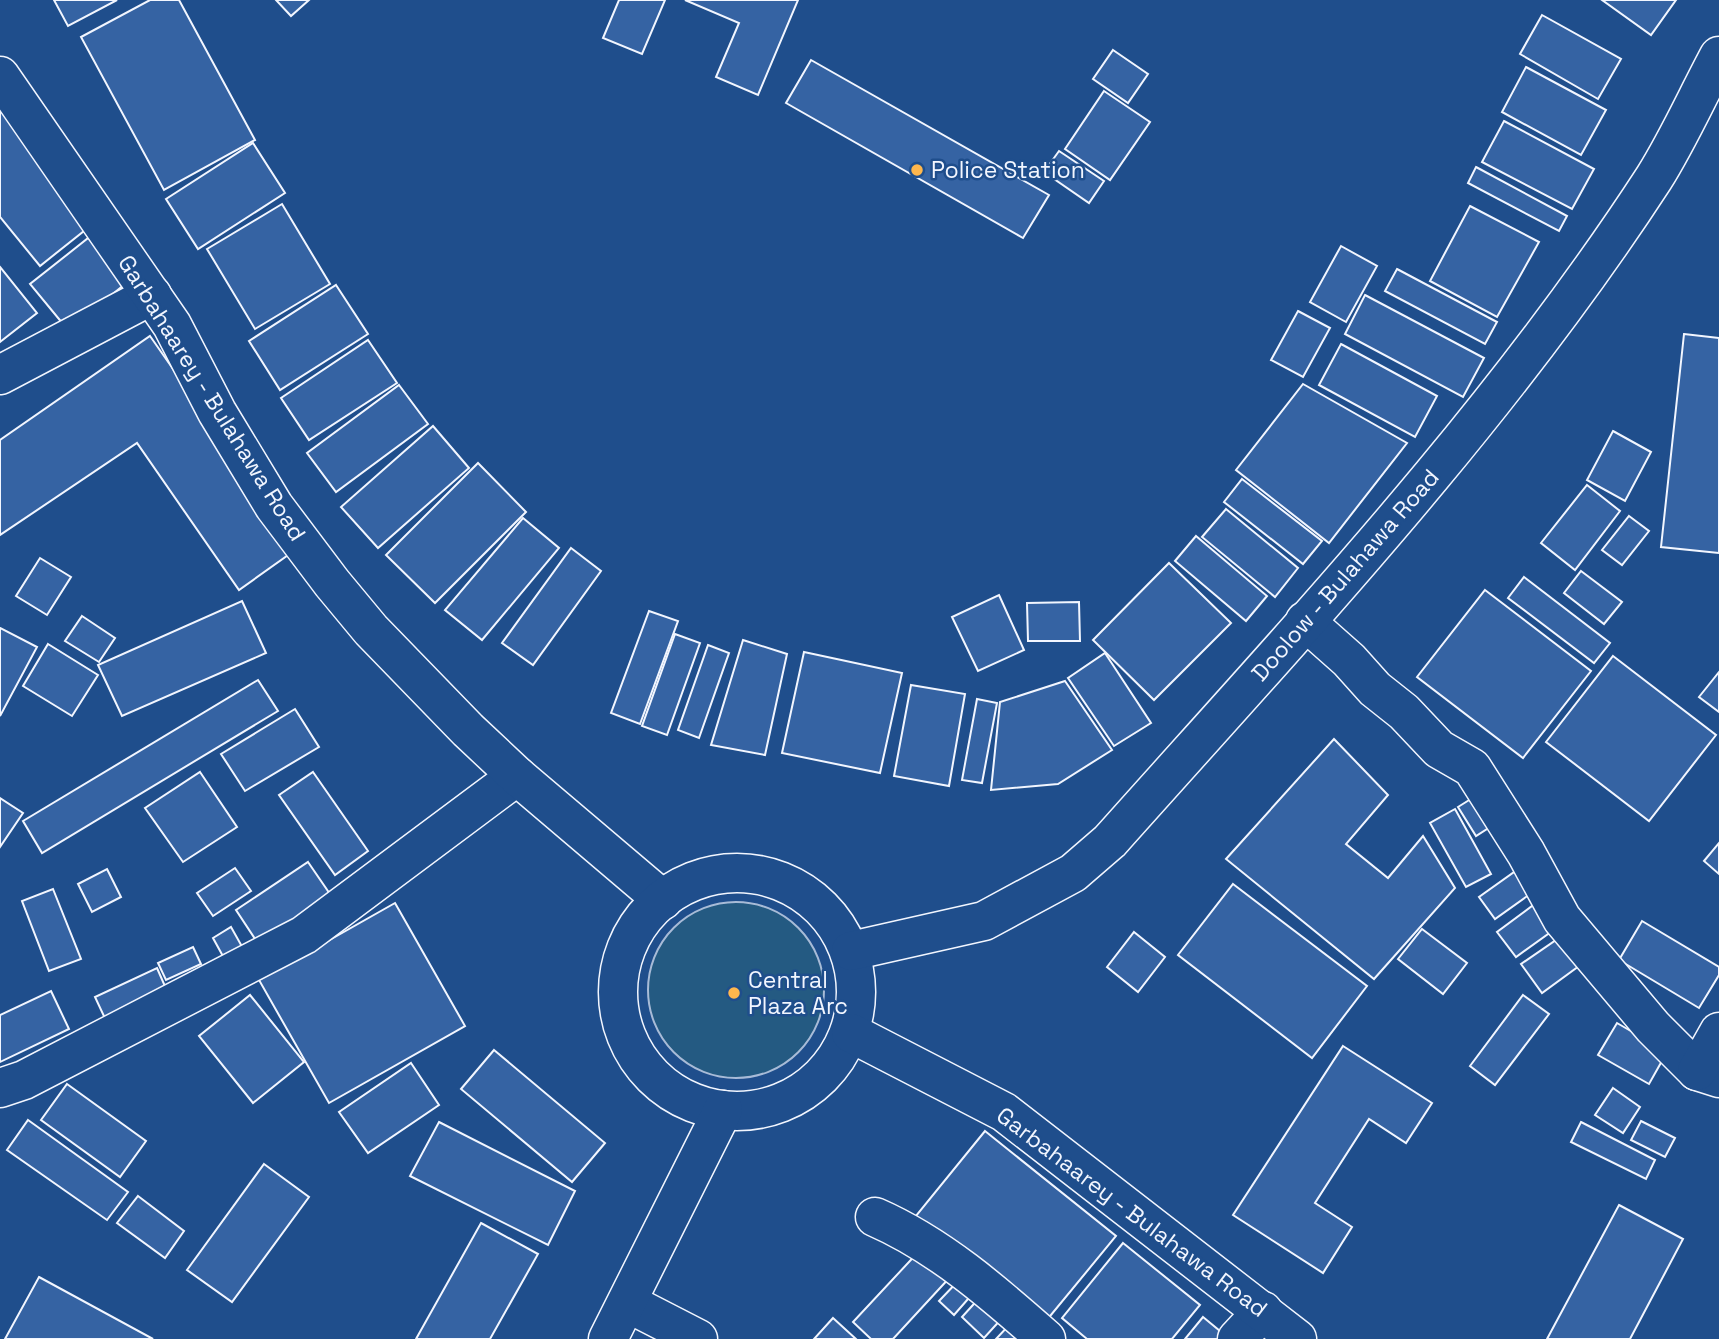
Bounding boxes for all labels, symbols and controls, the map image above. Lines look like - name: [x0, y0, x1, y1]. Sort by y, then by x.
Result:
- place label: Police Station: [931, 155, 1085, 185]
- marker: Police Station: [909, 162, 925, 178]
- street label: Garbahaarey - Bulahawa Road: [111, 249, 313, 547]
- street label: Doolow - Bulahawa Road: [1245, 463, 1445, 687]
- place label: Central Plaza Arc: [748, 965, 848, 1021]
- marker: Central Plaza Arc: [726, 985, 742, 1001]
- street label: Garbahaarey - Bulahawa Road: [991, 1100, 1273, 1324]

